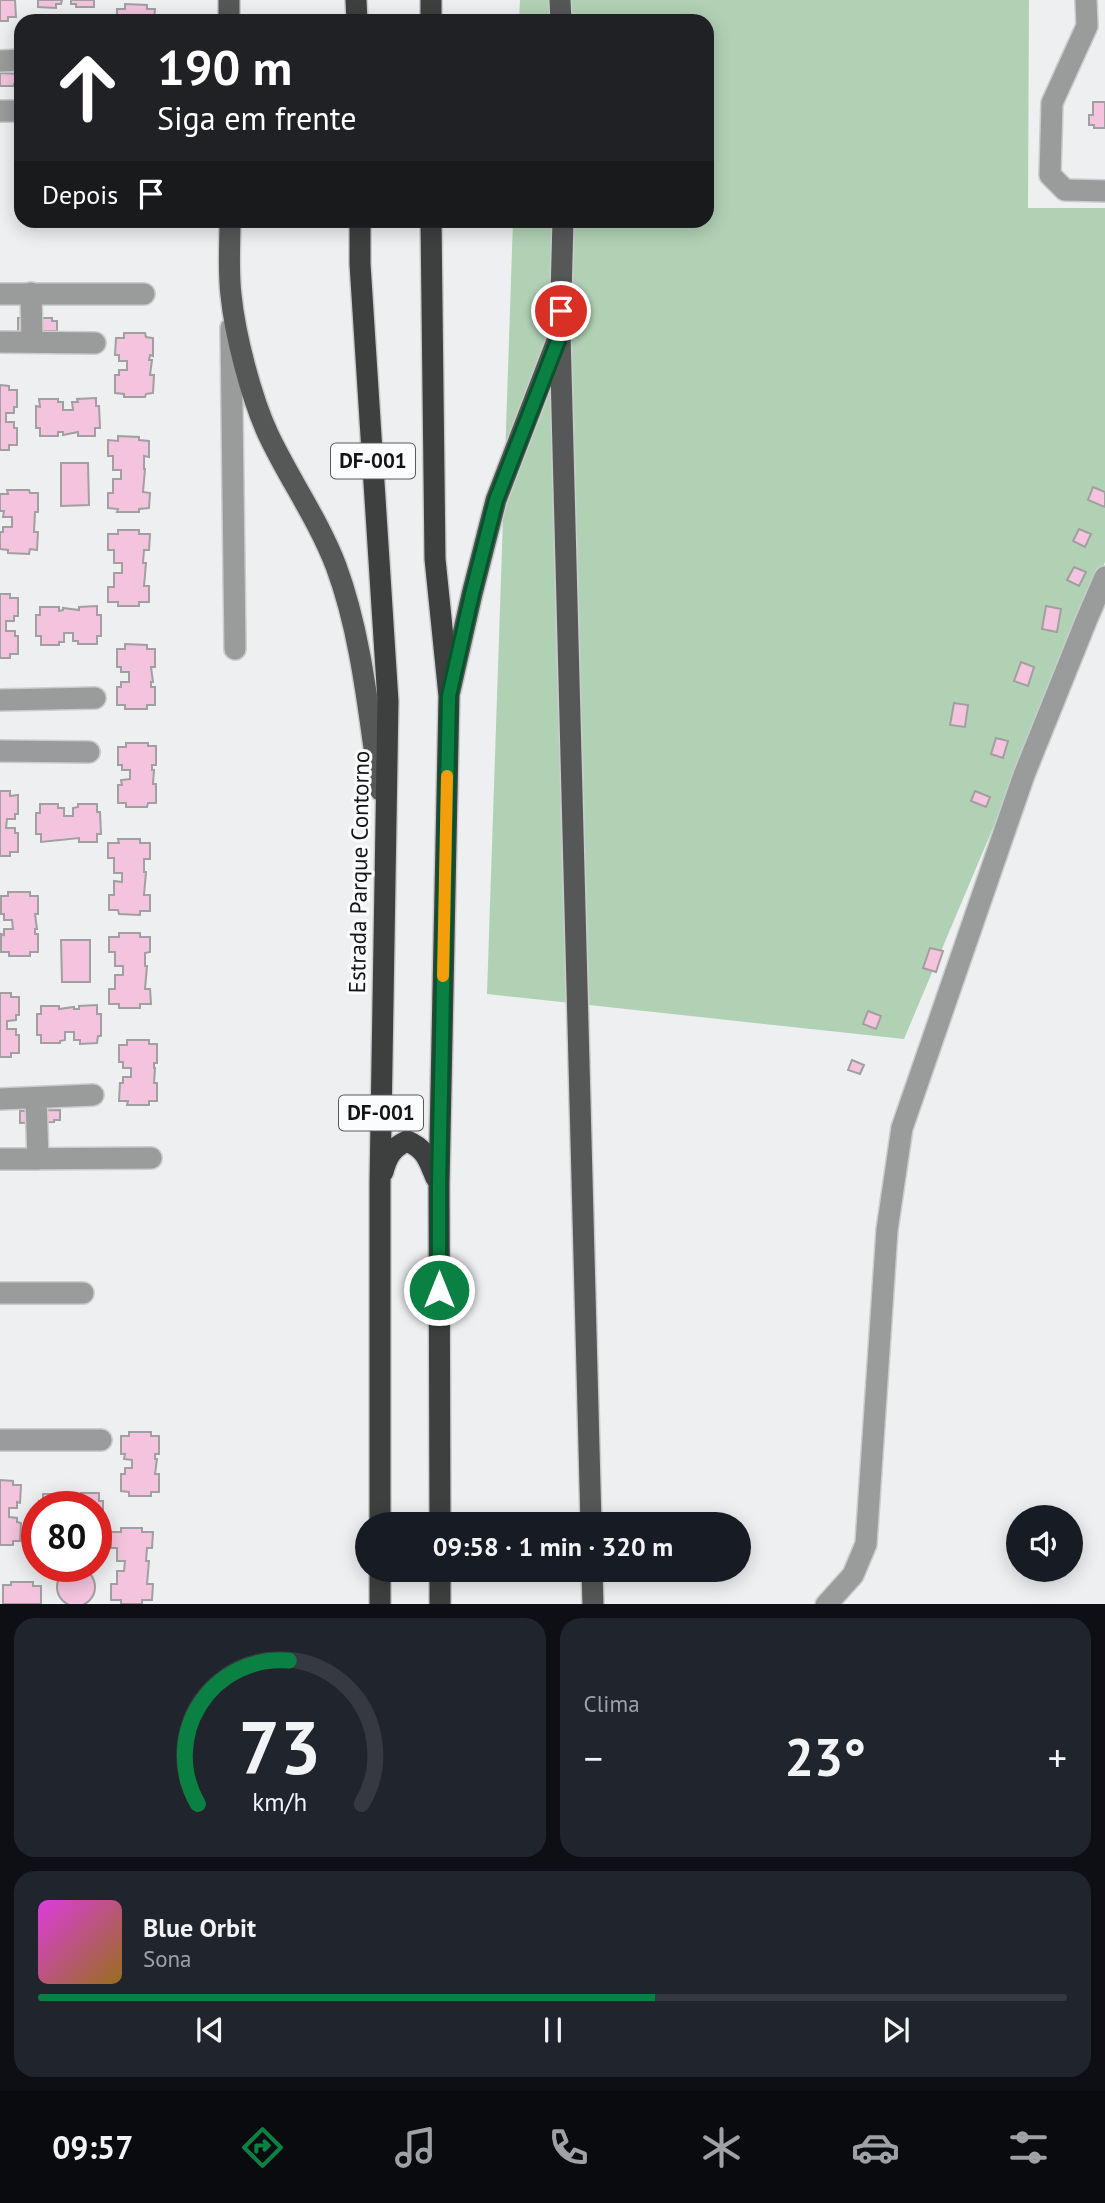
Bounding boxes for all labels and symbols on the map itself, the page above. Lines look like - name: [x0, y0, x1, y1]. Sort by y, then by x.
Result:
- pin: [531, 281, 591, 341]
- road number: DF-001: [331, 444, 415, 478]
- street label: Estrada Parque Contorno: [342, 750, 375, 994]
- road number: DF-001: [339, 1096, 423, 1130]
- position arrow: [402, 1253, 476, 1327]
- speed limit sign: 80: [21, 1491, 112, 1582]

